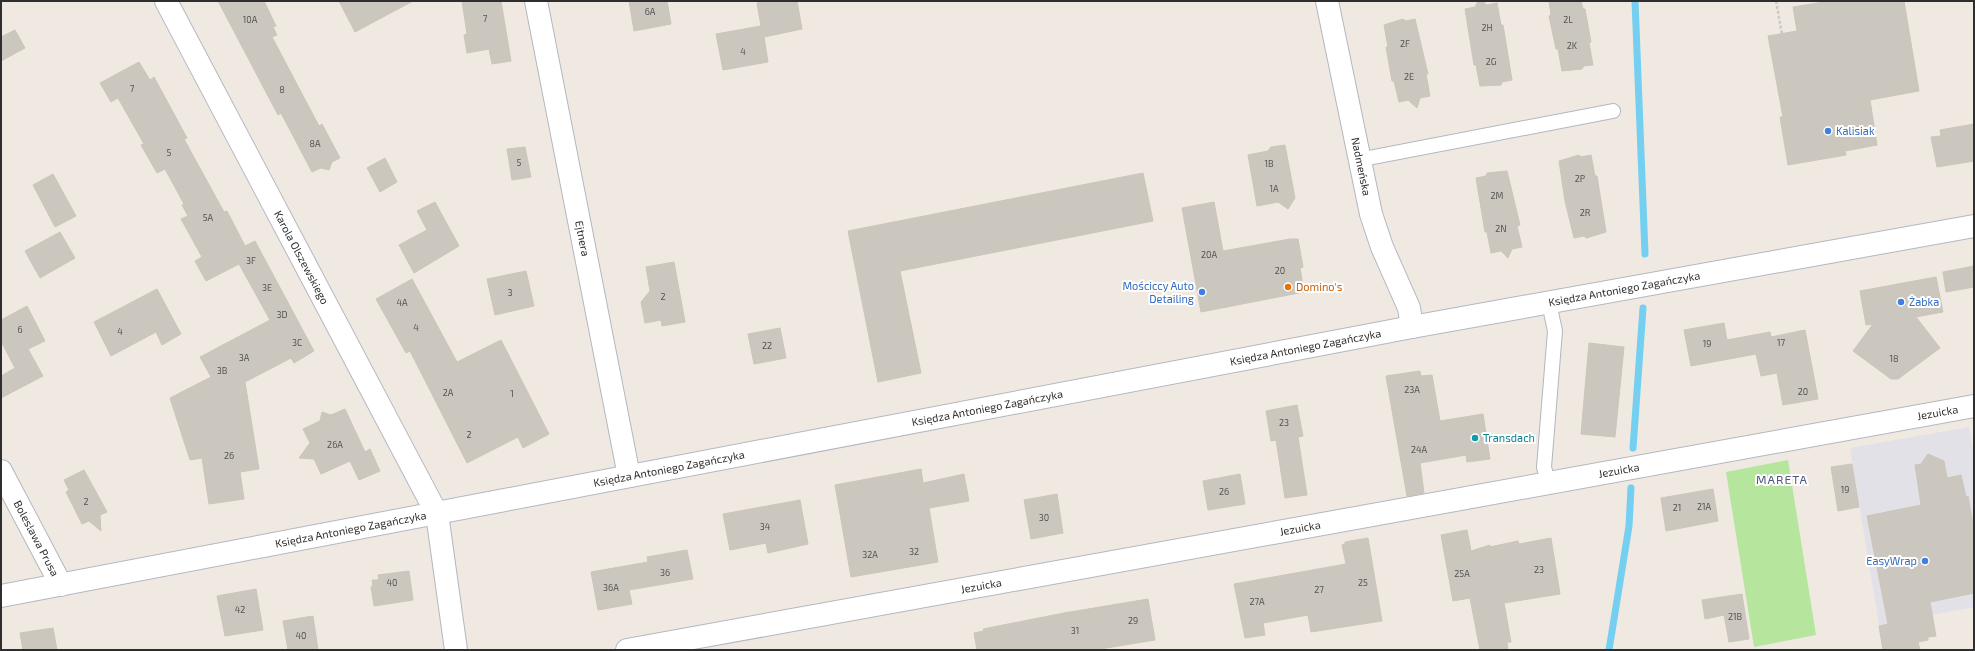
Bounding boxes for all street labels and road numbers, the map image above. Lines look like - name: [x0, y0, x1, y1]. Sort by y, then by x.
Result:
- street label: Nadmeńska: [1349, 136, 1374, 197]
- street label: Karola Olszewskiego: [272, 208, 332, 306]
- street label: Ejtnera: [573, 220, 593, 257]
- street label: Księdza Antoniego Zagańczyka: [1547, 268, 1701, 308]
- street label: Księdza Antoniego Zagańczyka: [1229, 326, 1382, 368]
- street label: Księdza Antoniego Zagańczyka: [910, 387, 1064, 428]
- street label: Jezuicka: [1916, 402, 1959, 422]
- street label: Księdza Antoniego Zagańczyka: [592, 447, 746, 489]
- street label: Jezuicka: [1597, 460, 1640, 480]
- street label: Bolesława Prusa: [12, 498, 62, 578]
- street label: Księdza Antoniego Zagańczyka: [274, 508, 427, 550]
- street label: Jezuicka: [1278, 518, 1321, 538]
- street label: Jezuicka: [960, 575, 1003, 595]

